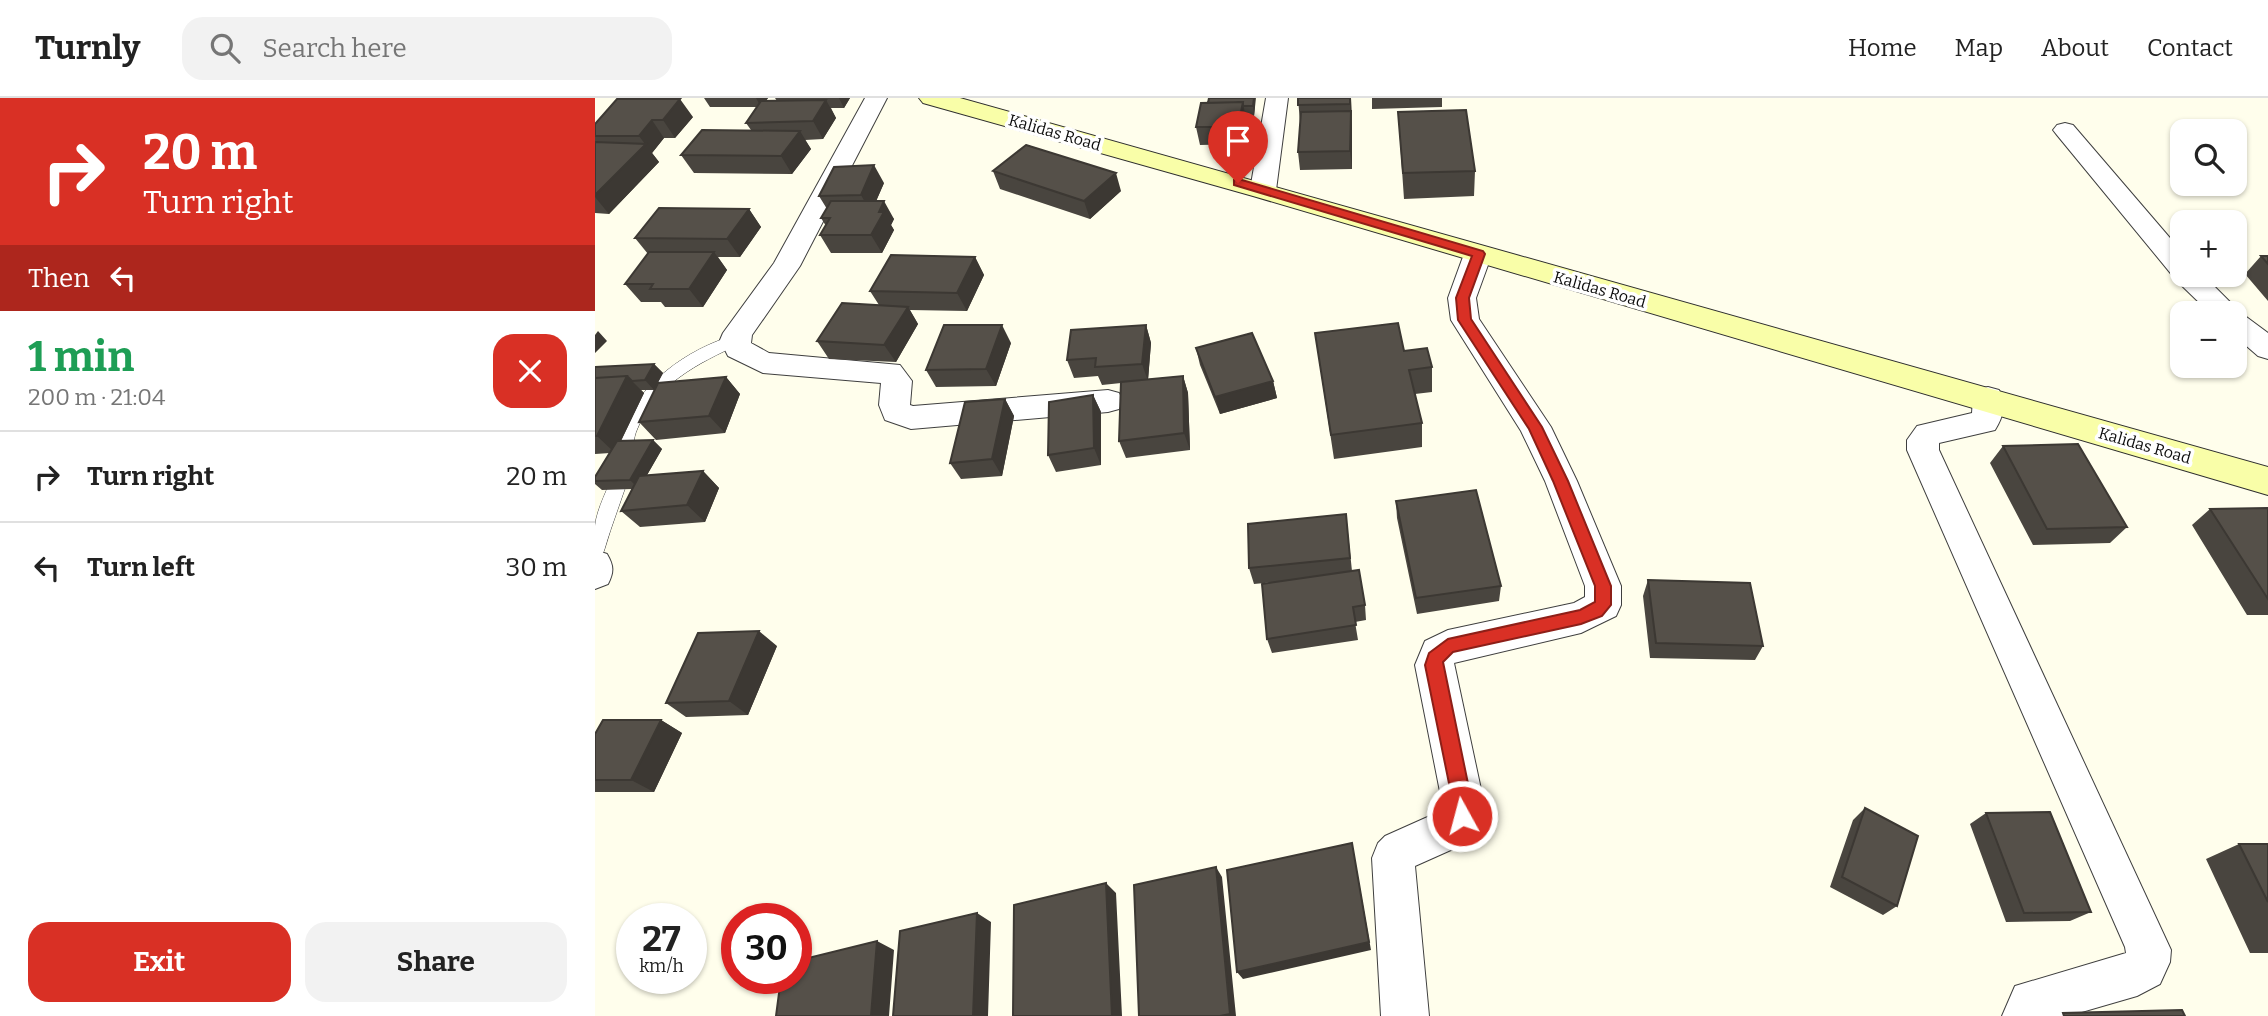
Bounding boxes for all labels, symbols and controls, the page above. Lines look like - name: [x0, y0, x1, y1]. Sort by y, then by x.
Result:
- search box: [182, 17, 672, 80]
- text: Turnly: [35, 28, 140, 68]
- icon: search: [206, 29, 244, 67]
- text: Search here: [262, 33, 407, 64]
- text: Home: [1848, 34, 1917, 62]
- text: Map: [1955, 34, 2003, 62]
- text: About: [2041, 34, 2109, 62]
- text: Contact: [2147, 34, 2233, 62]
- street label: Kalidas Road: [1006, 110, 1104, 155]
- pin: [1208, 111, 1268, 183]
- map controls: [2170, 119, 2247, 378]
- button: search: [2170, 119, 2247, 196]
- icon: arrive: [1219, 122, 1257, 160]
- text: 20 m: [143, 123, 257, 182]
- icon: right: [28, 126, 119, 217]
- text: Turn right: [143, 183, 294, 221]
- button: +: [2170, 210, 2247, 287]
- icon: left: [104, 259, 142, 297]
- text: Then: [28, 263, 90, 294]
- street label: Kalidas Road: [1551, 267, 1649, 312]
- button: −: [2170, 301, 2247, 378]
- text: 1 min: [28, 332, 134, 382]
- button: close: [493, 334, 567, 408]
- text: 200 m · 21:04: [28, 383, 165, 411]
- street label: Kalidas Road: [2096, 423, 2194, 468]
- icon: right: [28, 458, 66, 496]
- text: Turn right: [87, 461, 214, 492]
- text: 20 m: [506, 461, 567, 492]
- icon: left: [28, 549, 66, 587]
- text: Turn left: [87, 552, 195, 583]
- text: 30 m: [506, 552, 567, 583]
- position arrow: [1425, 779, 1499, 853]
- speed limit sign: 30: [721, 903, 812, 994]
- text: 27: [642, 918, 681, 960]
- button: Exit: [28, 922, 291, 1002]
- button: Share: [305, 922, 567, 1002]
- text: km/h: [639, 955, 684, 977]

